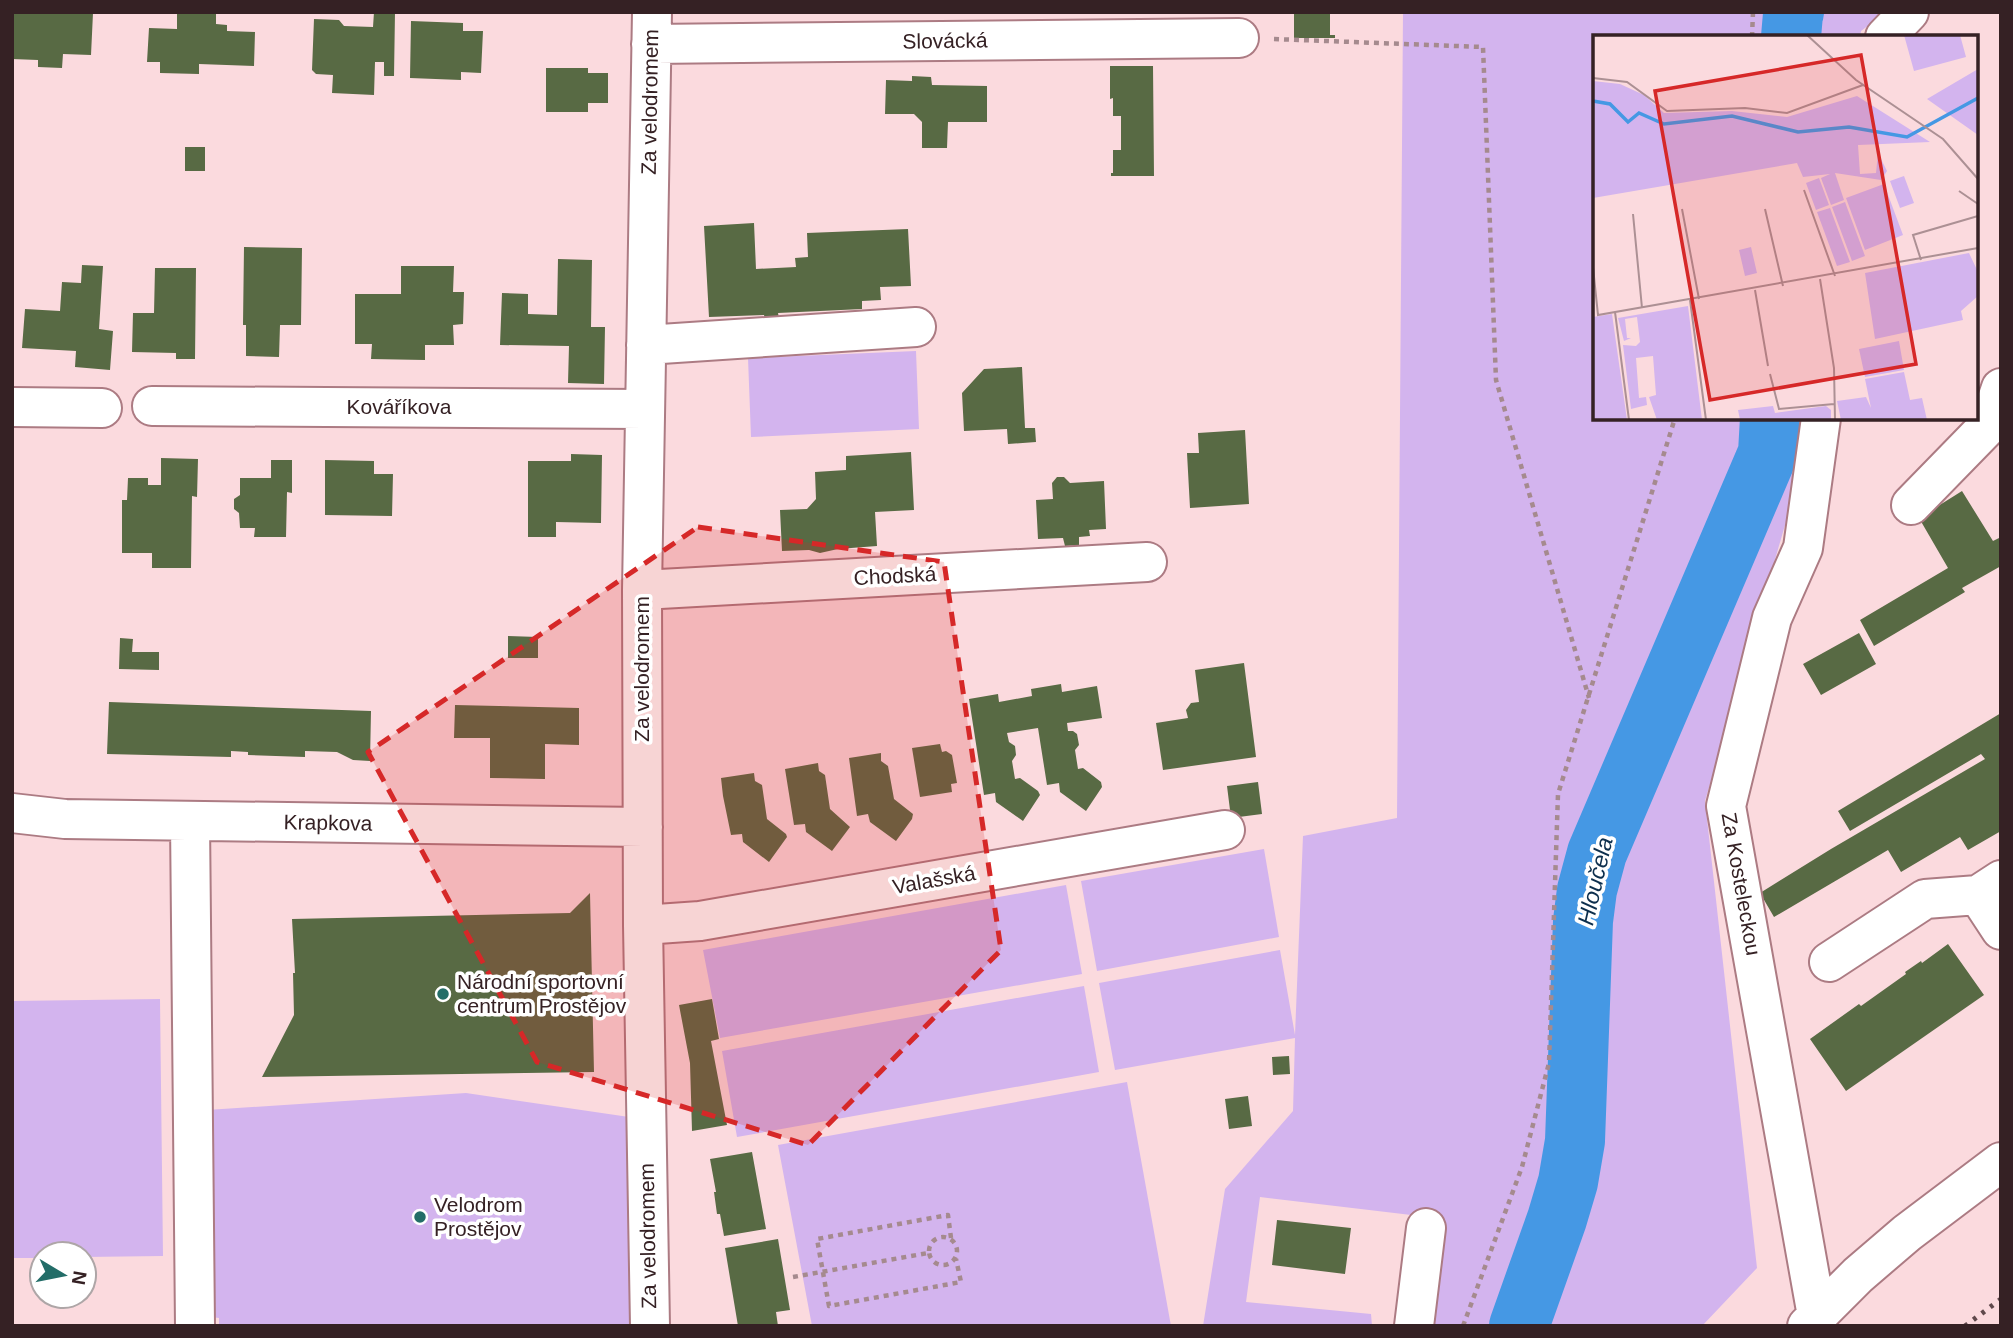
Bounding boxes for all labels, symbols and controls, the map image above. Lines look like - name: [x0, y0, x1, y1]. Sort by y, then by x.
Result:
- street label: Slovácká: [902, 28, 988, 53]
- street label: Za velodromem: [637, 29, 662, 175]
- inset map: [1593, 35, 1978, 420]
- street label: Kováříkova: [346, 395, 452, 418]
- street label: Chodská: [853, 562, 937, 589]
- street label: Za velodromem: [630, 596, 653, 742]
- street label: Krapkova: [283, 810, 373, 835]
- street label: Za Kosteleckou: [1718, 811, 1765, 957]
- water label: Hloučela: [1572, 834, 1618, 928]
- street label: Valašská: [891, 861, 977, 898]
- place label: Národní sportovní centrum Prostějov: [457, 970, 627, 1017]
- marker: Národní sportovní centrum Prostějov: [435, 986, 451, 1002]
- street label: Za velodromem: [635, 1163, 660, 1309]
- place label: Velodrom Prostějov: [434, 1193, 523, 1240]
- marker: Velodrom Prostějov: [412, 1209, 428, 1225]
- north arrow: [28, 1240, 98, 1310]
- text: N: [68, 1269, 91, 1286]

